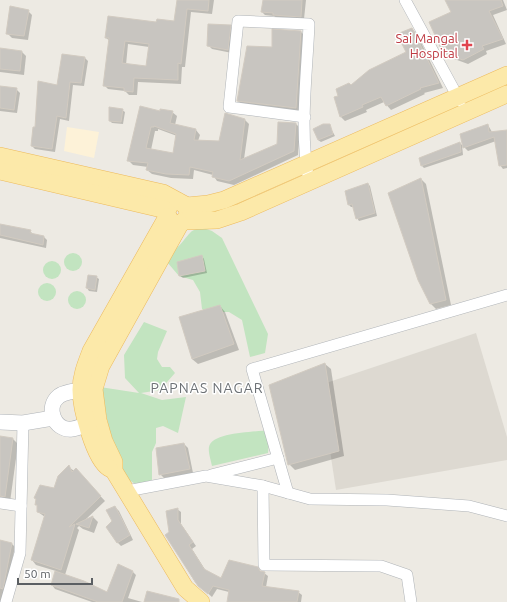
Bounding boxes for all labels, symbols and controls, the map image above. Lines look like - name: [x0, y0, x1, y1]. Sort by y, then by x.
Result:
- place label: Sai Mangal Hospital: [395, 31, 459, 60]
- marker: Sai Mangal Hospital: [461, 39, 473, 51]
- district label: PAPNAS NAGAR: [150, 380, 264, 396]
- scale bar: [18, 560, 92, 586]
- text: 50 m: [24, 567, 51, 580]

